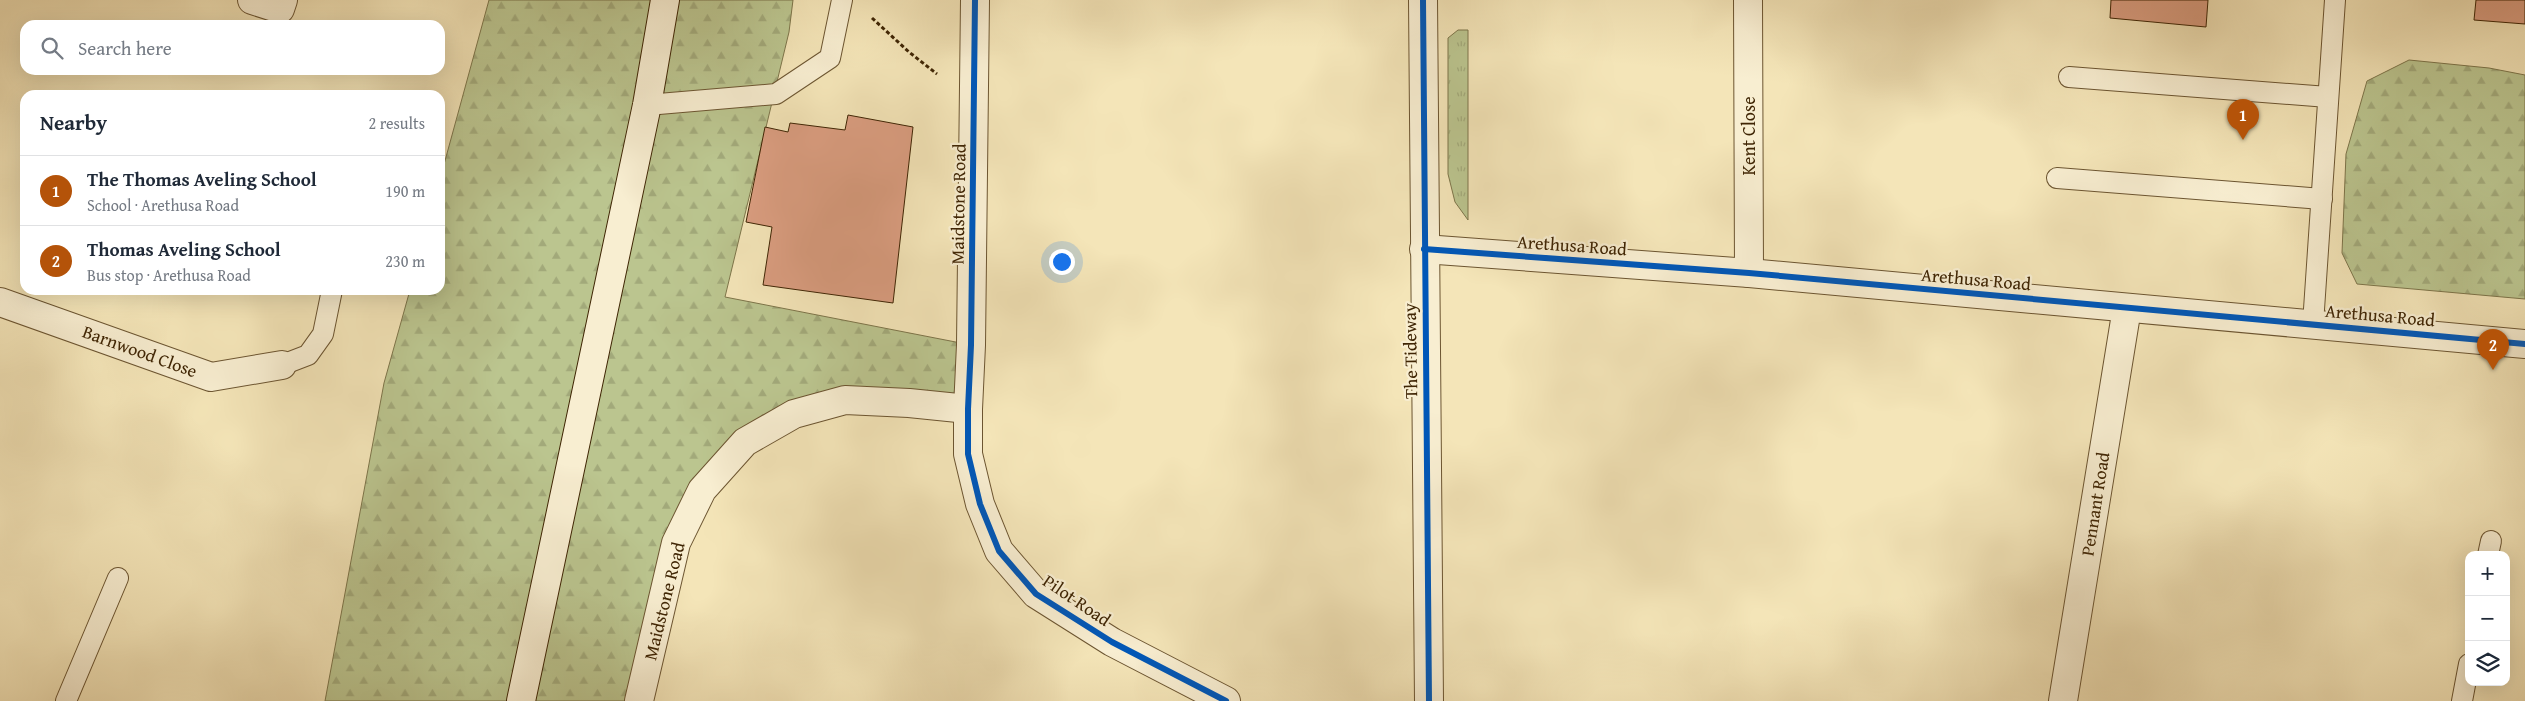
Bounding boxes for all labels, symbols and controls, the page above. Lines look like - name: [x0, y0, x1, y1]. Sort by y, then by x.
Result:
- search box: [20, 20, 445, 75]
- icon: search: [38, 34, 66, 62]
- text: Search here: [78, 34, 172, 62]
- street label: Kent Close: [1735, 96, 1762, 176]
- pin: 1: [2227, 99, 2259, 140]
- text: Nearby: [40, 107, 107, 138]
- text: 2 results: [368, 111, 425, 135]
- street label: Maidstone Road: [943, 143, 973, 265]
- text: The Thomas Aveling School: [87, 165, 317, 193]
- text: 1: [52, 179, 60, 203]
- text: 190 m: [385, 179, 425, 203]
- text: School · Arethusa Road: [87, 193, 239, 217]
- street label: Arethusa Road: [1516, 228, 1628, 262]
- text: Thomas Aveling School: [87, 235, 281, 263]
- text: 2: [52, 249, 60, 273]
- text: 230 m: [385, 249, 425, 273]
- your location: [1049, 249, 1075, 275]
- street label: Arethusa Road: [1920, 261, 2032, 297]
- text: Bus stop · Arethusa Road: [87, 263, 251, 287]
- street label: Arethusa Road: [2324, 297, 2436, 333]
- street label: The Tideway: [1396, 303, 1424, 399]
- street label: Barnwood Close: [79, 318, 201, 384]
- pin: 2: [2477, 329, 2509, 370]
- street label: Pennant Road: [2073, 450, 2117, 558]
- street label: Maidstone Road: [636, 539, 692, 663]
- map controls: [2465, 551, 2510, 686]
- button: +: [2465, 551, 2510, 596]
- street label: Pilot Road: [1038, 567, 1117, 633]
- button: −: [2465, 596, 2510, 641]
- button: layers: [2465, 641, 2510, 686]

